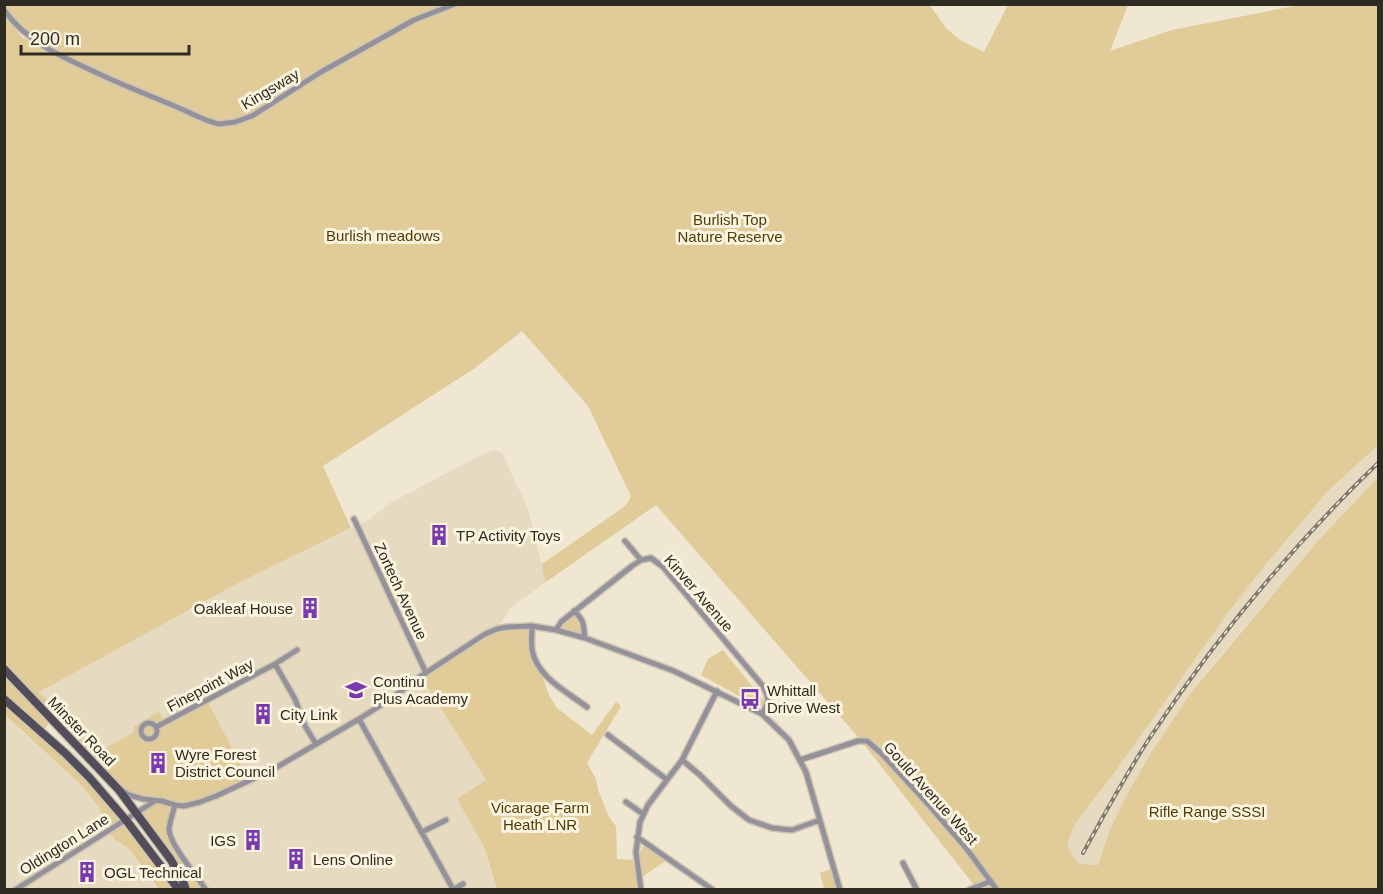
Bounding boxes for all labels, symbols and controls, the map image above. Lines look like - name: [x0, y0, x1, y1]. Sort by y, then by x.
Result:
- scale bar: [21, 18, 189, 56]
- text: 200 m: [30, 29, 80, 49]
- street label: Kingsway: [238, 65, 302, 113]
- park label: Burlish Top Nature Reserve: [677, 211, 783, 245]
- park label: Burlish meadows: [326, 227, 440, 244]
- building icon: TP Activity Toys: [427, 523, 451, 547]
- place label: TP Activity Toys: [456, 527, 560, 544]
- street label: Zortech Avenue: [371, 540, 431, 642]
- street label: Kinver Avenue: [661, 551, 737, 635]
- building icon: Oakleaf House: [298, 596, 322, 620]
- place label: Oakleaf House: [194, 600, 293, 617]
- street label: Finepoint Way: [164, 655, 257, 715]
- place label: Continu Plus Academy: [373, 673, 469, 707]
- school or university icon: Continu Plus Academy: [344, 678, 368, 702]
- place label: Whittall Drive West: [767, 682, 841, 716]
- bus stop icon: Whittall Drive West: [738, 687, 762, 711]
- street label: Minster Road: [45, 693, 119, 769]
- building icon: City Link: [251, 702, 275, 726]
- place label: City Link: [280, 706, 338, 723]
- street label: Gould Avenue West: [881, 738, 982, 848]
- place label: Wyre Forest District Council: [175, 746, 275, 780]
- building icon: Wyre Forest District Council: [146, 751, 170, 775]
- park label: Vicarage Farm Heath LNR: [491, 799, 589, 833]
- park label: Rifle Range SSSI: [1149, 803, 1265, 820]
- street label: Oldington Lane: [16, 810, 112, 878]
- building icon: IGS: [241, 828, 265, 852]
- place label: IGS: [210, 832, 236, 849]
- building icon: Lens Online: [284, 847, 308, 871]
- place label: Lens Online: [313, 851, 393, 868]
- building icon: OGL Technical: [75, 860, 99, 884]
- place label: OGL Technical: [104, 864, 202, 881]

